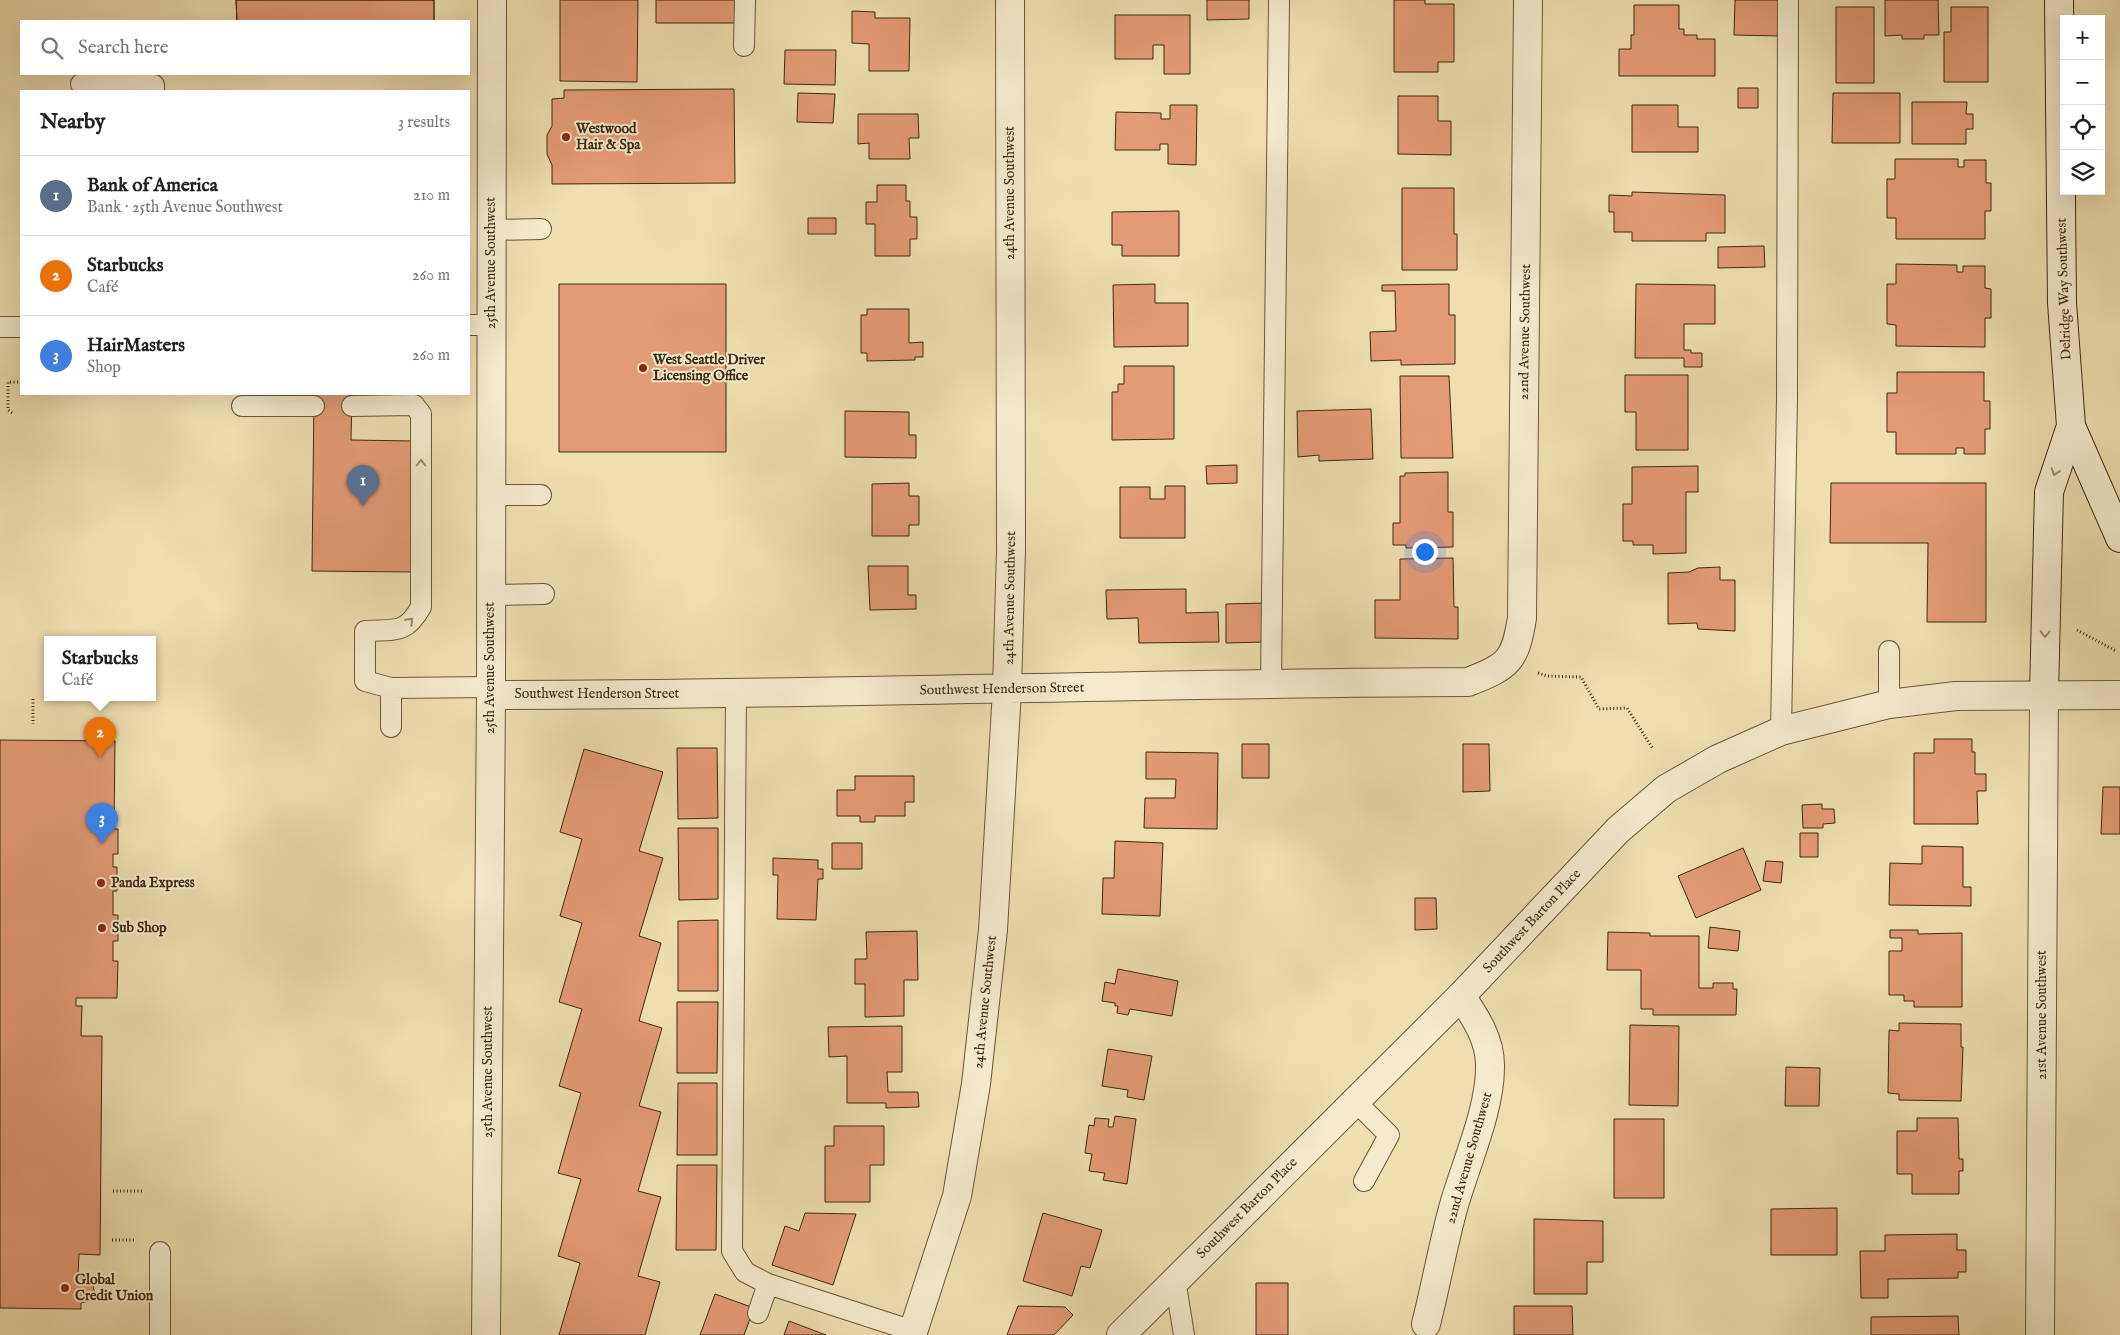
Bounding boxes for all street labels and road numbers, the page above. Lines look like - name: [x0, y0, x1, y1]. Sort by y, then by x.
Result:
- street label: 24th Avenue Southwest: [1001, 126, 1019, 260]
- street label: 25th Avenue Southwest: [482, 197, 500, 329]
- street label: Delridge Way Southwest: [2053, 217, 2075, 361]
- street label: 22nd Avenue Southwest: [1515, 264, 1535, 400]
- street label: 24th Avenue Southwest: [1000, 531, 1020, 665]
- street label: 25th Avenue Southwest: [481, 602, 499, 734]
- street label: Southwest Henderson Street: [919, 679, 1085, 699]
- street label: Southwest Henderson Street: [515, 685, 680, 703]
- street label: Southwest Barton Place: [1479, 865, 1585, 977]
- street label: 24th Avenue Southwest: [969, 934, 1001, 1069]
- street label: 21st Avenue Southwest: [2033, 950, 2051, 1080]
- street label: 25th Avenue Southwest: [479, 1006, 497, 1138]
- street label: 22nd Avenue Southwest: [1442, 1090, 1496, 1226]
- street label: Southwest Barton Place: [1193, 1153, 1302, 1262]

